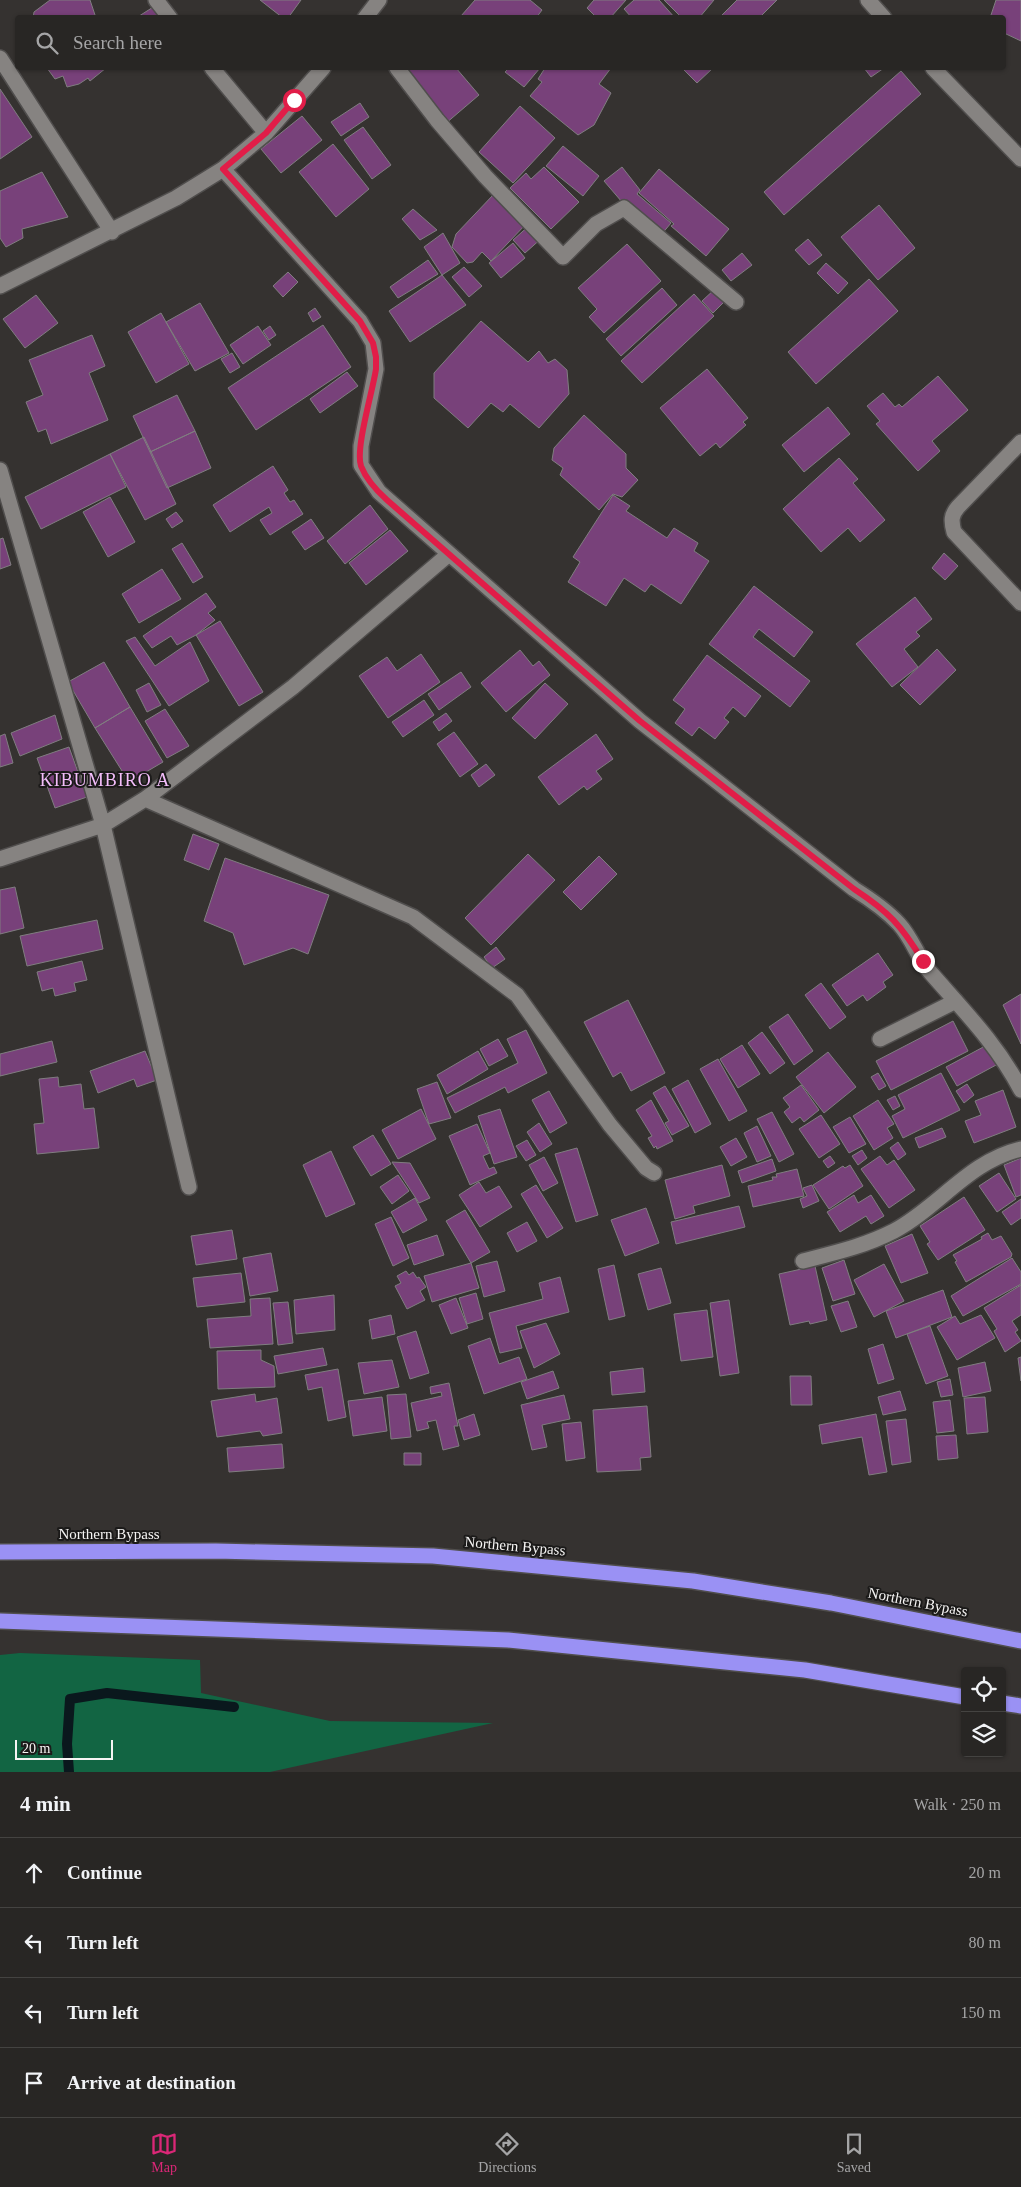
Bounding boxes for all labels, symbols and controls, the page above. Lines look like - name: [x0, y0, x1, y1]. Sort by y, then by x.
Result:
- search box: [15, 15, 1006, 70]
- icon: search: [33, 29, 61, 57]
- text: Search here: [73, 32, 162, 53]
- route start: [283, 89, 306, 112]
- district label: KIBUMBIRO A: [40, 770, 170, 790]
- route end: [912, 950, 935, 973]
- street label: Northern Bypass: [58, 1526, 160, 1542]
- street label: Northern Bypass: [464, 1534, 566, 1558]
- street label: Northern Bypass: [867, 1584, 969, 1620]
- map controls: [961, 1667, 1006, 1757]
- button: locate: [961, 1667, 1006, 1712]
- button: layers: [961, 1712, 1006, 1757]
- scale bar: [15, 1737, 112, 1760]
- text: 20 m: [22, 1741, 50, 1756]
- text: 4 min: [20, 1792, 71, 1816]
- text: Walk · 250 m: [914, 1796, 1001, 1813]
- icon: ahead: [20, 1859, 48, 1887]
- text: Continue: [67, 1862, 142, 1883]
- text: 20 m: [969, 1864, 1001, 1881]
- icon: left: [20, 1929, 48, 1957]
- text: Turn left: [67, 1932, 139, 1953]
- text: 80 m: [969, 1934, 1001, 1951]
- icon: left: [20, 1999, 48, 2027]
- text: Turn left: [67, 2002, 139, 2023]
- text: 150 m: [961, 2004, 1001, 2021]
- icon: arrive: [20, 2069, 48, 2097]
- text: Arrive at destination: [67, 2072, 236, 2093]
- tab: Map: [150, 2130, 178, 2176]
- tab: Directions: [478, 2130, 537, 2176]
- tab: Saved: [837, 2130, 871, 2176]

